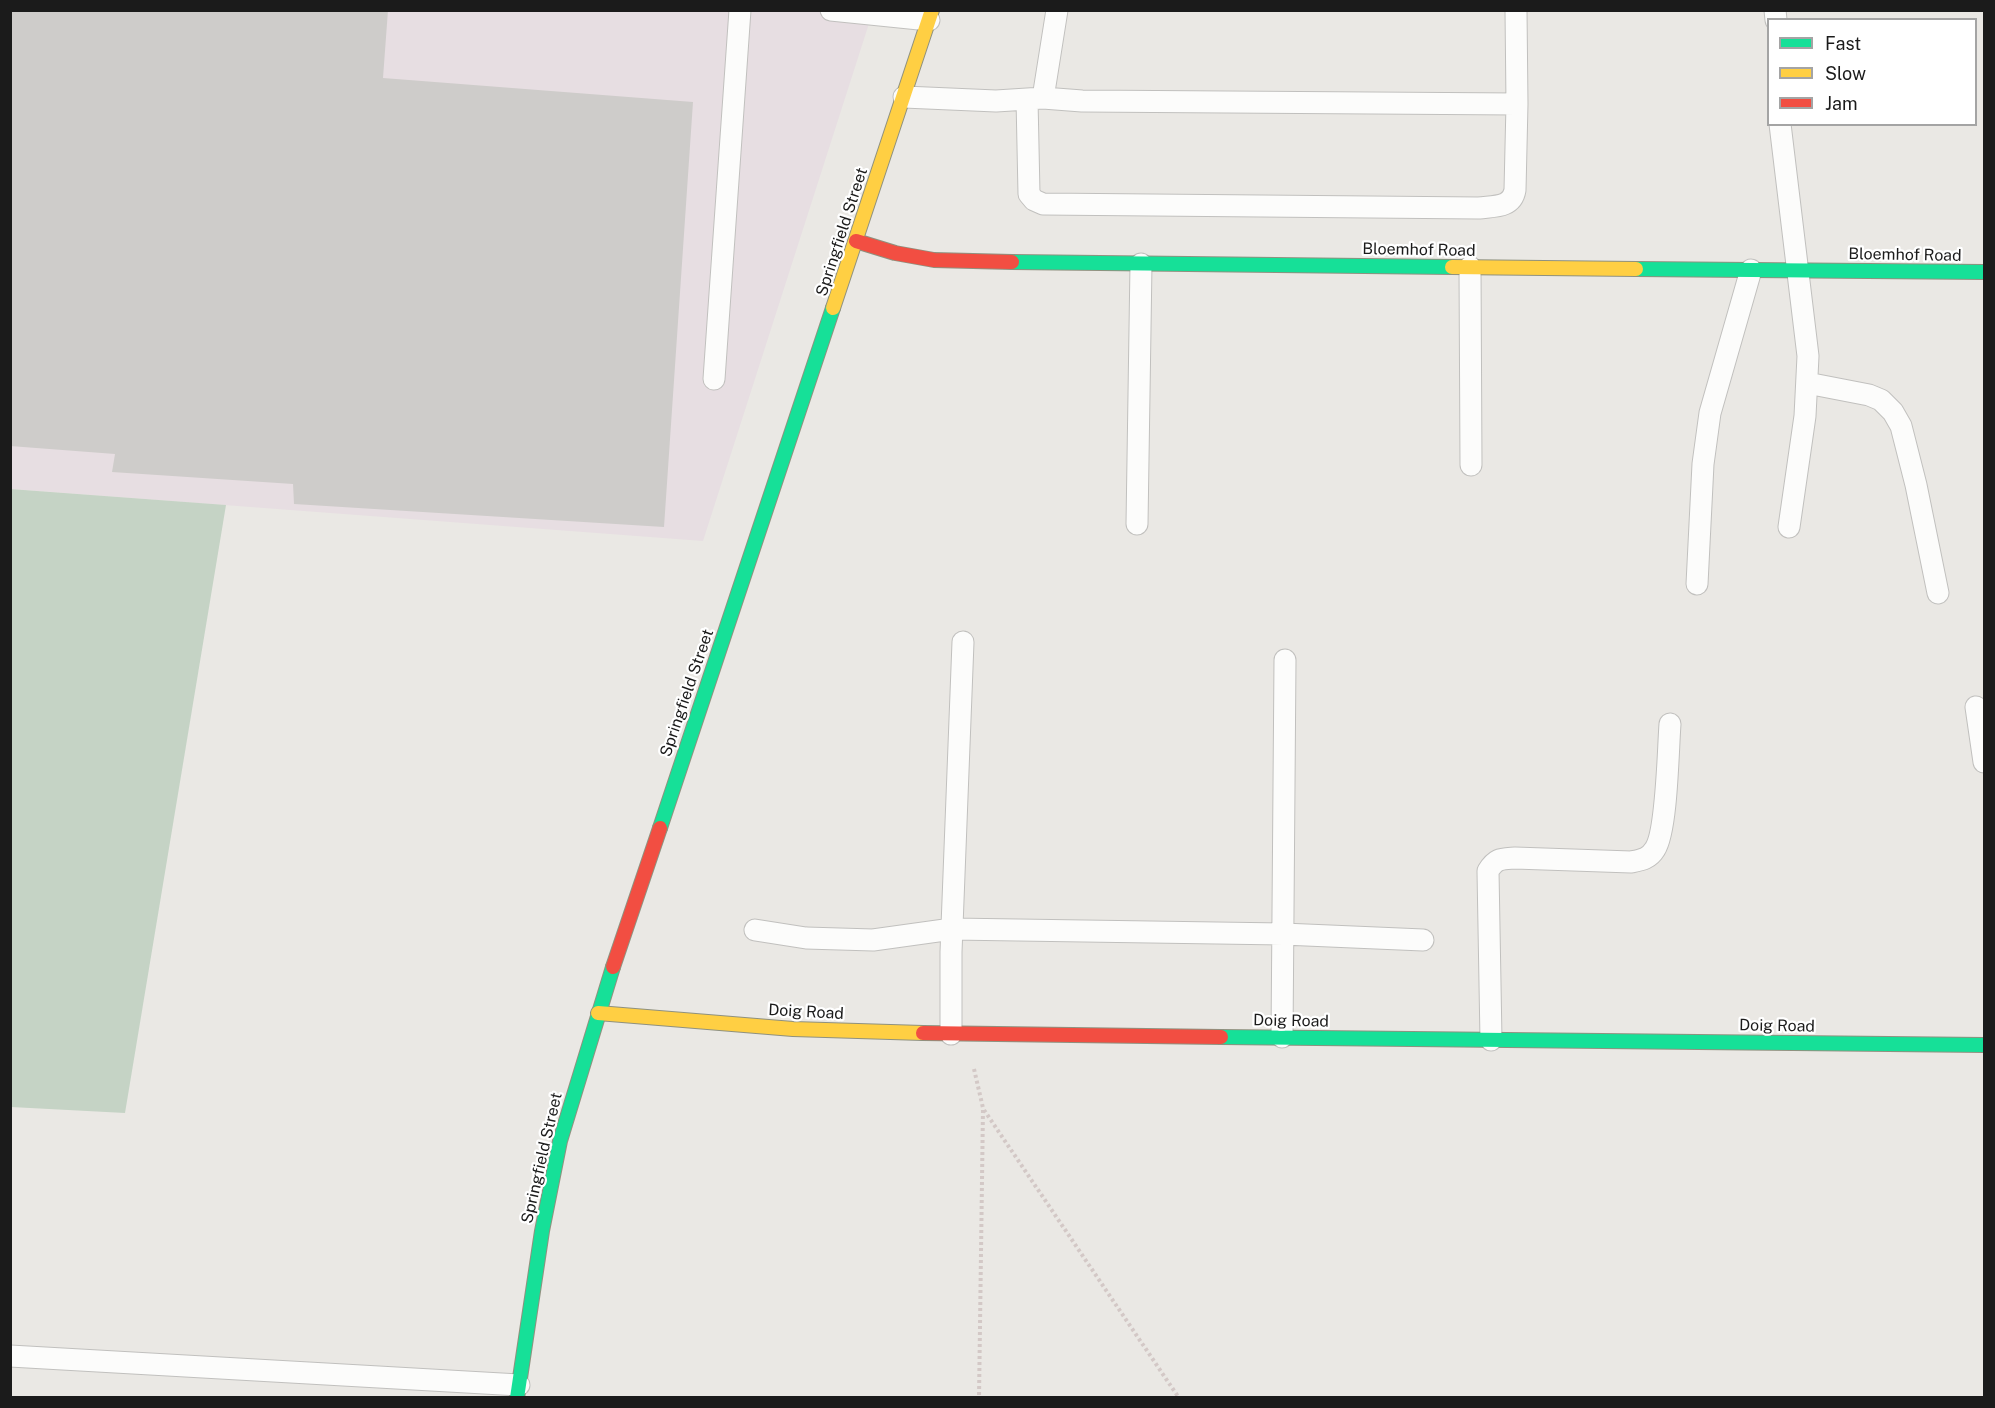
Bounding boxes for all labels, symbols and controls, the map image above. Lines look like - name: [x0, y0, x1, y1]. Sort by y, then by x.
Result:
- legend: [1767, 18, 1977, 126]
- text: Fast: [1825, 33, 1861, 54]
- text: Slow: [1825, 63, 1866, 84]
- text: Jam: [1825, 93, 1858, 114]
- street label: Springfield Street: [812, 165, 872, 299]
- street label: Bloemhof Road: [1362, 239, 1476, 261]
- street label: Bloemhof Road: [1848, 244, 1962, 266]
- street label: Springfield Street: [656, 627, 718, 759]
- street label: Doig Road: [768, 1000, 844, 1024]
- street label: Doig Road: [1253, 1011, 1329, 1031]
- street label: Doig Road: [1739, 1016, 1815, 1036]
- street label: Springfield Street: [518, 1091, 566, 1225]

